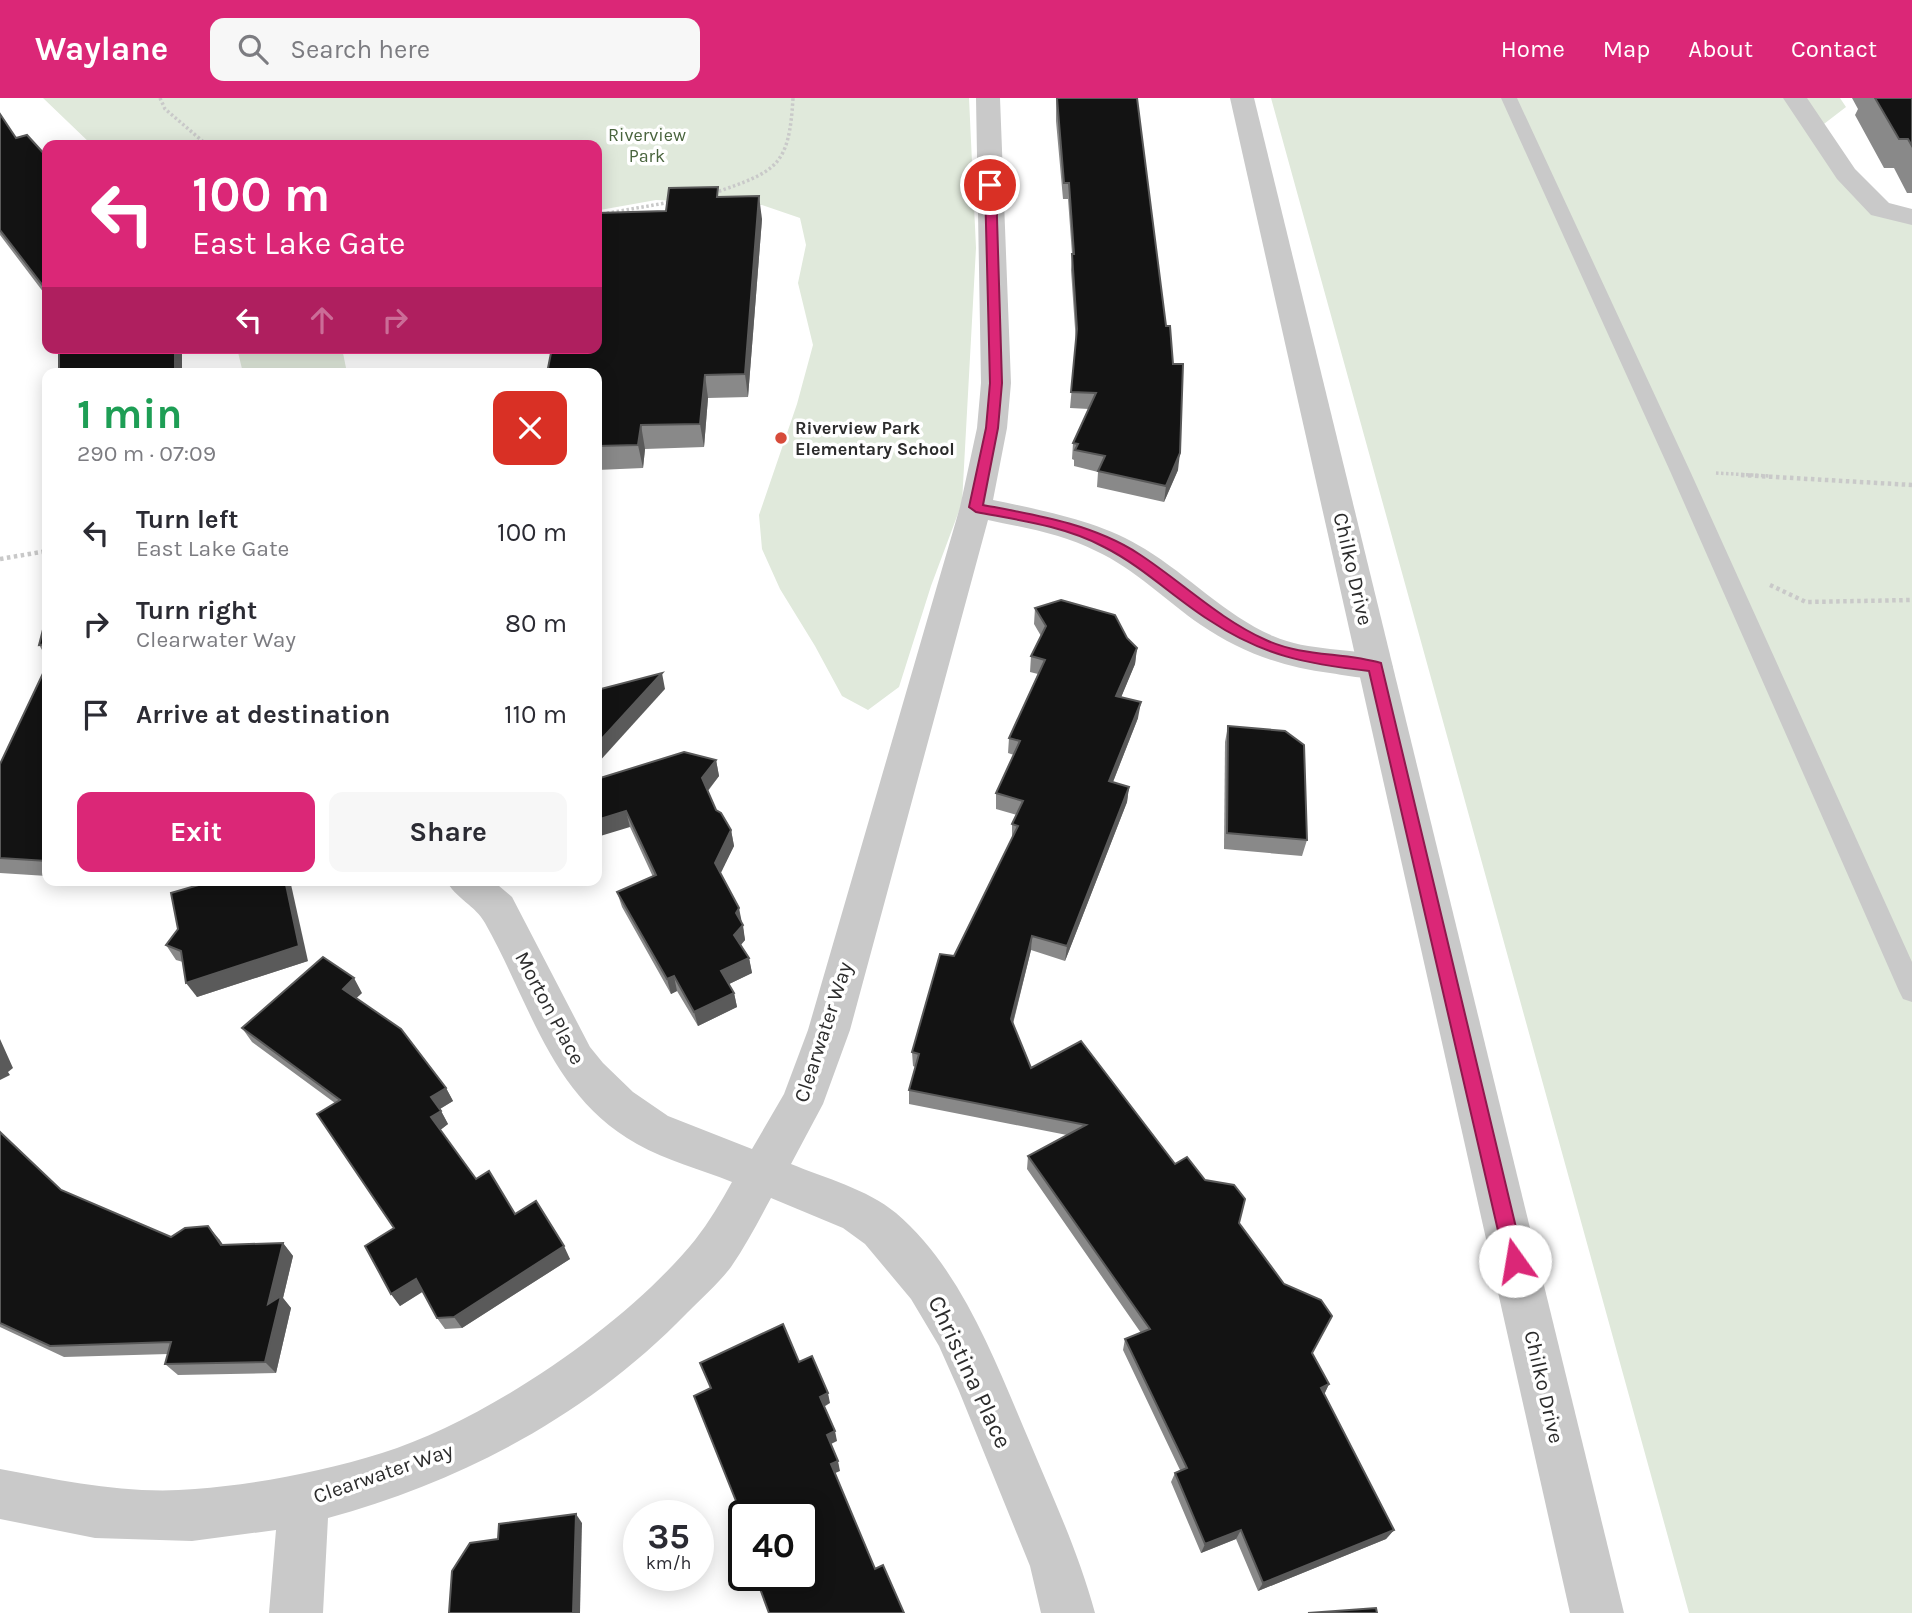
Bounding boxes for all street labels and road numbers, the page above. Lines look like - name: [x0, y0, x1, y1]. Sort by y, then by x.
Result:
- street label: Chilko Drive: [1328, 510, 1378, 628]
- street label: Morton Place: [510, 947, 590, 1069]
- street label: Clearwater Way: [789, 959, 857, 1105]
- street label: Christina Place: [922, 1291, 1018, 1453]
- street label: Chilko Drive: [1519, 1328, 1569, 1446]
- street label: Clearwater Way: [310, 1438, 456, 1508]

